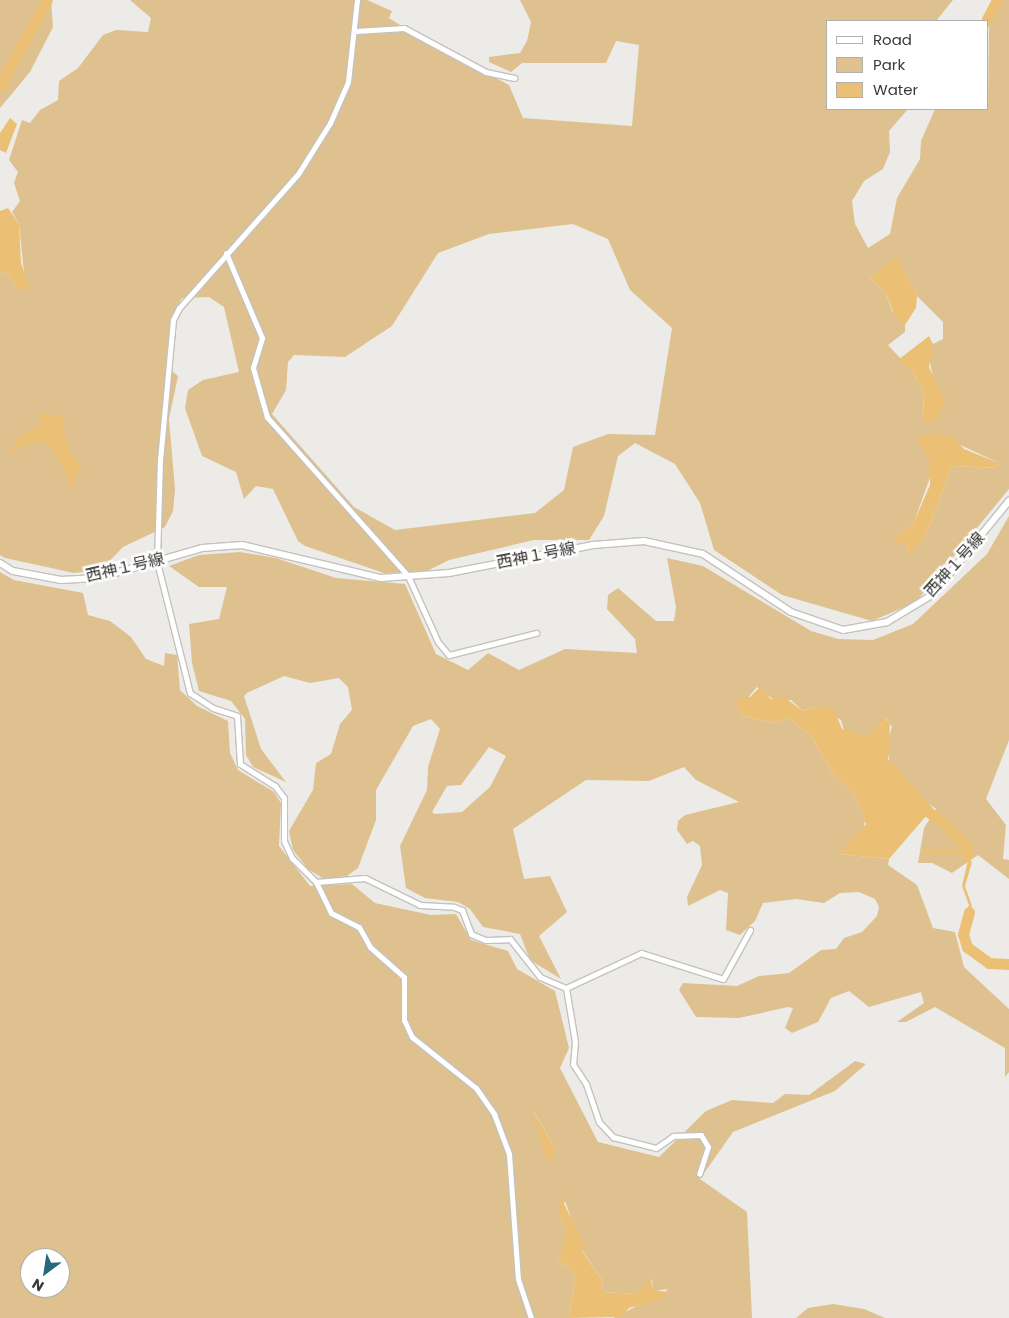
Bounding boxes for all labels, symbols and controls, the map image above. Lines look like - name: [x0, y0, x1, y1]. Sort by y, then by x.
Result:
- legend: [826, 20, 989, 110]
- text: Road: [873, 29, 912, 50]
- text: Park: [873, 54, 905, 75]
- text: Water: [873, 79, 918, 100]
- street label: 西神１号線: [921, 529, 989, 601]
- street label: 西神１号線: [495, 539, 577, 573]
- street label: 西神１号線: [84, 550, 166, 586]
- north arrow: [20, 1248, 70, 1298]
- text: N: [28, 1274, 47, 1296]

